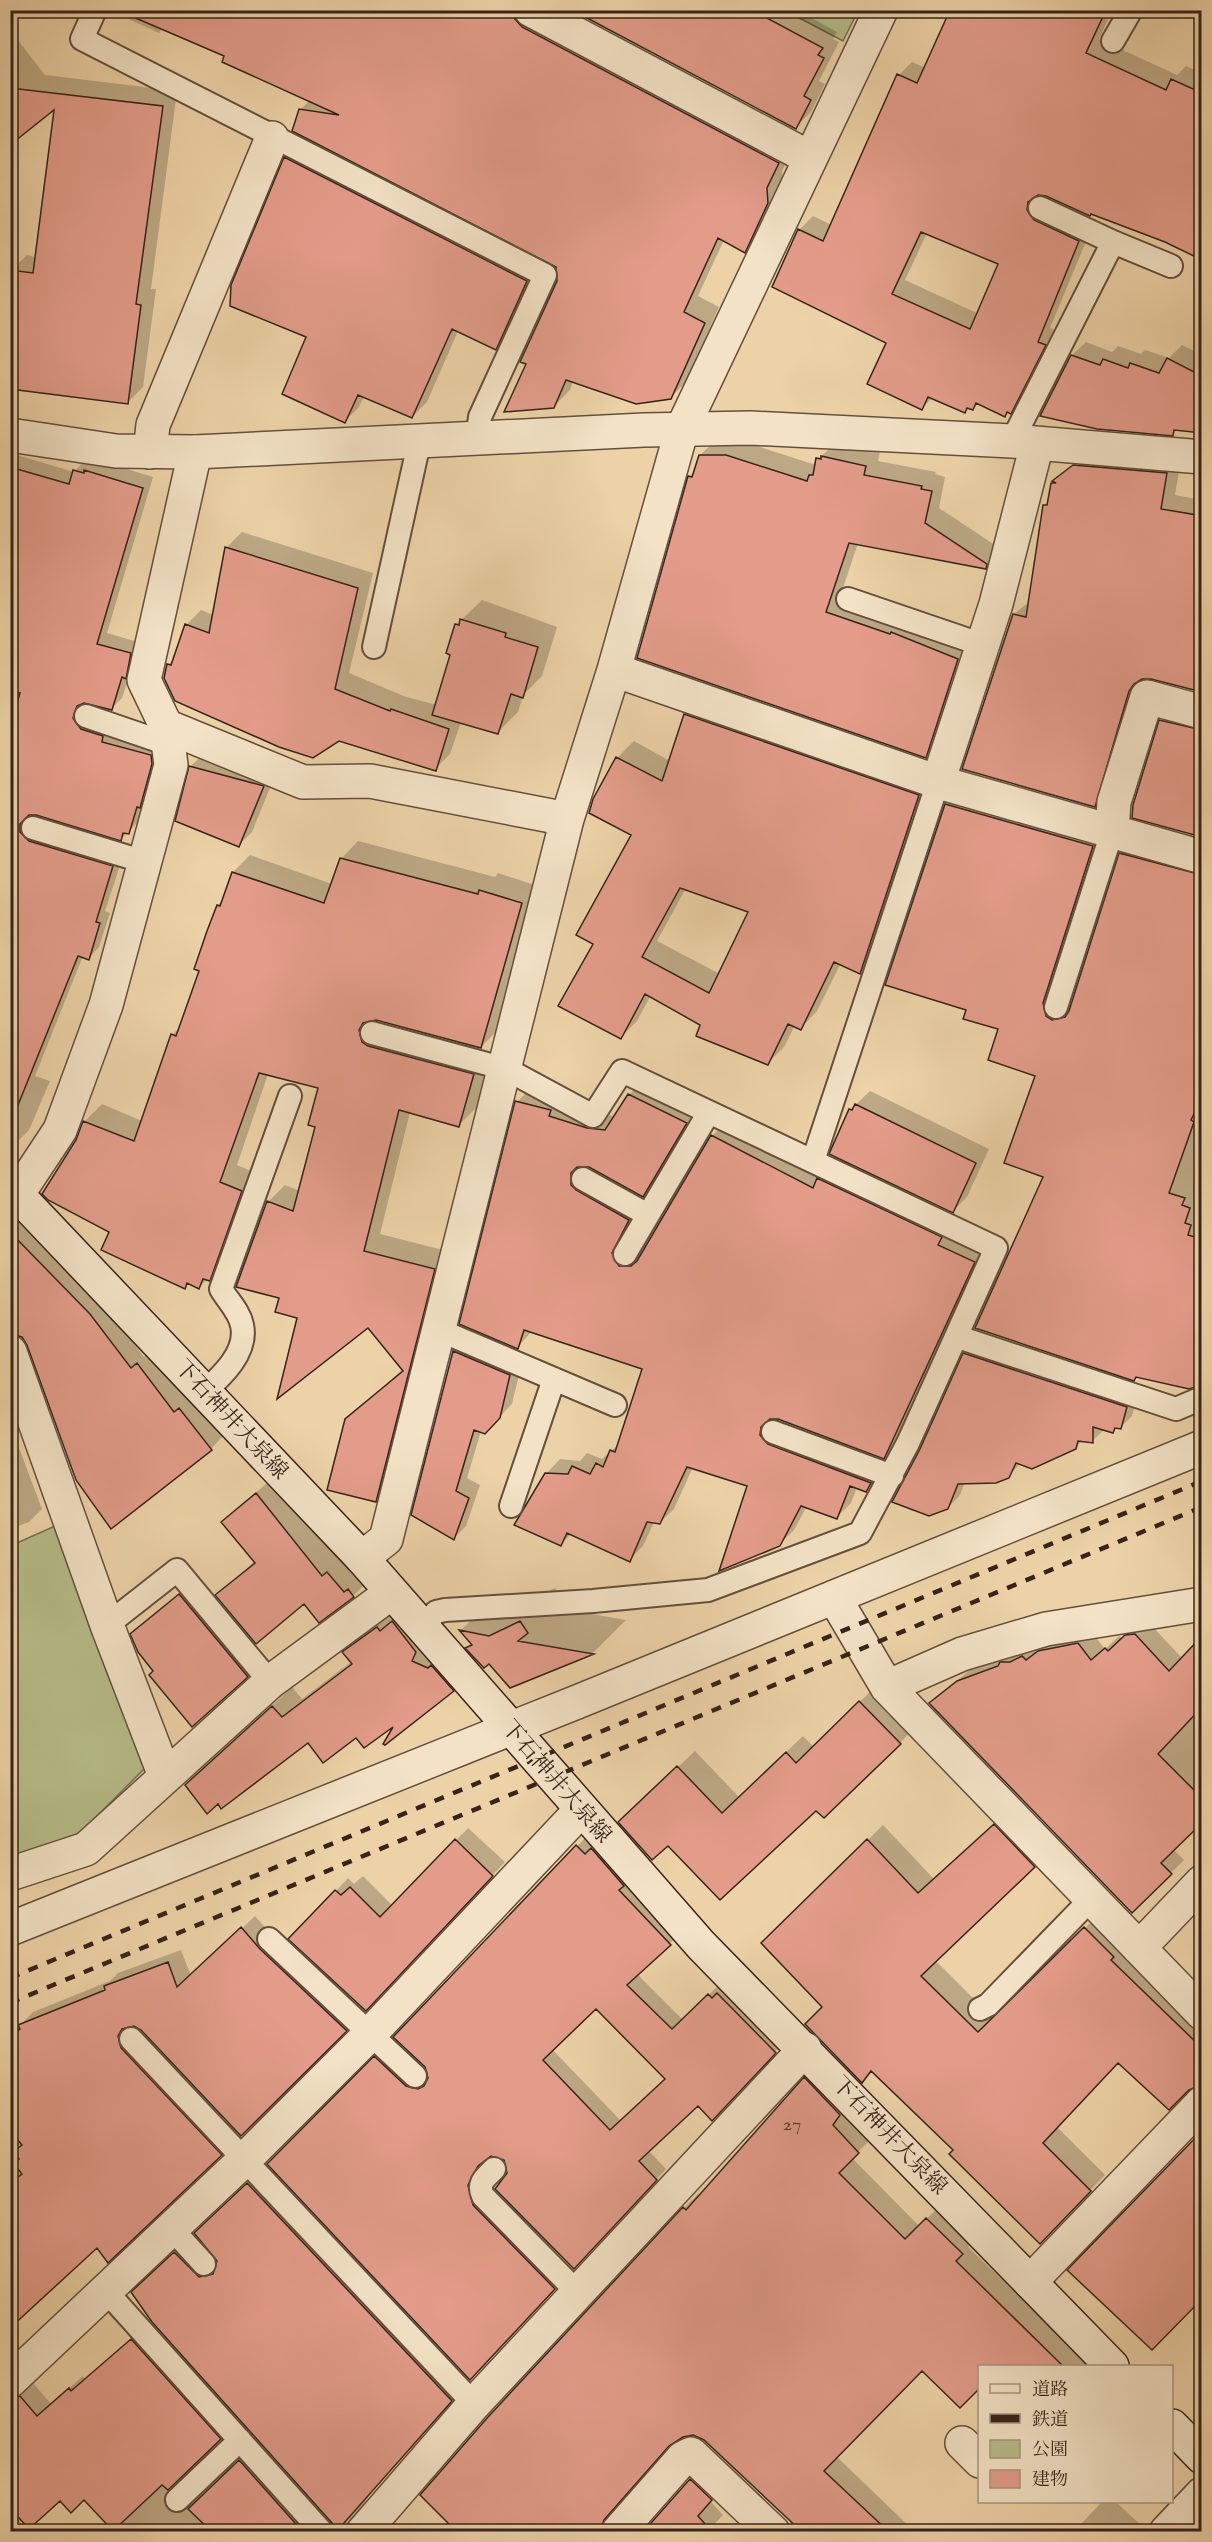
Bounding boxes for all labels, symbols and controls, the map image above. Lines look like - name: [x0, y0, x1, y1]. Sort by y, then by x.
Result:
- street label: 下石神井大泉線: [168, 1354, 294, 1486]
- street label: 下石神井大泉線: [495, 1715, 617, 1849]
- street label: 下石神井大泉線: [825, 2071, 953, 2201]
- house number: 27: [783, 2112, 801, 2137]
- legend: [978, 2365, 1173, 2503]
- text: 道路: [1032, 2379, 1068, 2402]
- text: 鉄道: [1032, 2409, 1068, 2432]
- text: 公園: [1032, 2439, 1068, 2462]
- text: 建物: [1032, 2469, 1068, 2492]

